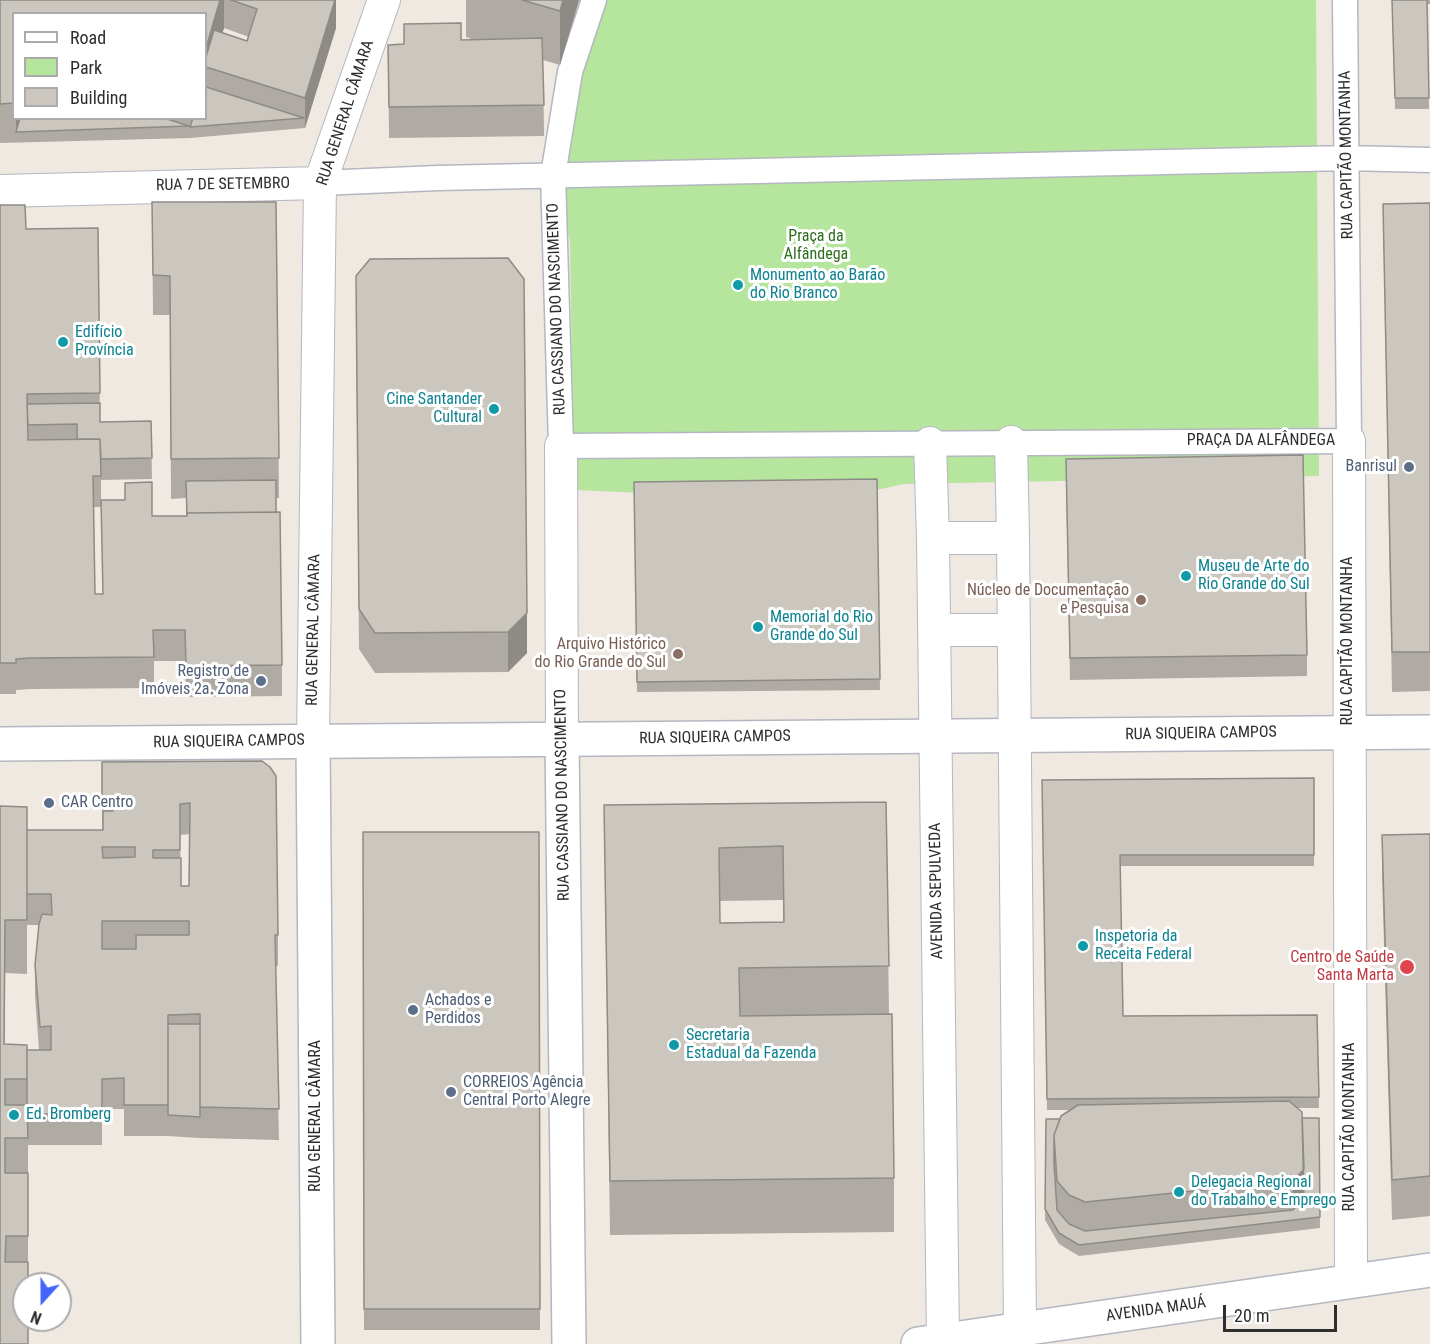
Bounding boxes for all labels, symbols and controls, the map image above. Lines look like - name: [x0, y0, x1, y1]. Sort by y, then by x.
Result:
- legend: [12, 12, 207, 120]
- text: Road: [70, 27, 106, 48]
- street label: RUA GENERAL CÂMARA: [313, 38, 379, 188]
- text: Park: [70, 57, 102, 78]
- street label: RUA CAPITÃO MONTANHA: [1336, 70, 1358, 240]
- text: Building: [70, 87, 127, 108]
- street label: RUA 7 DE SETEMBRO: [156, 174, 290, 196]
- street label: RUA CASSIANO DO NASCIMENTO: [544, 203, 570, 415]
- park label: Praça da Alfândega: [784, 227, 848, 265]
- place label: Monumento ao Barão do Rio Branco: [750, 266, 885, 304]
- marker: Monumento ao Barão do Rio Branco: [731, 278, 745, 292]
- place label: Edifício Província: [75, 323, 134, 361]
- marker: Edifício Província: [56, 335, 70, 349]
- place label: Cine Santander Cultural: [386, 390, 482, 428]
- marker: Cine Santander Cultural: [487, 402, 501, 416]
- street label: PRAÇA DA ALFÂNDEGA: [1187, 431, 1335, 451]
- place label: Banrisul: [1346, 457, 1397, 477]
- marker: Banrisul: [1402, 460, 1416, 474]
- street label: RUA GENERAL CÂMARA: [303, 554, 325, 706]
- place label: Museu de Arte do Rio Grande do Sul: [1198, 557, 1310, 595]
- street label: RUA CAPITÃO MONTANHA: [1338, 557, 1358, 725]
- marker: Museu de Arte do Rio Grande do Sul: [1179, 569, 1193, 583]
- place label: Núcleo de Documentação e Pesquisa: [967, 581, 1129, 619]
- marker: Núcleo de Documentação e Pesquisa: [1134, 593, 1148, 607]
- place label: Memorial do Rio Grande do Sul: [770, 608, 873, 646]
- marker: Memorial do Rio Grande do Sul: [751, 620, 765, 634]
- place label: Arquivo Histórico do Rio Grande do Sul: [535, 635, 666, 673]
- marker: Arquivo Histórico do Rio Grande do Sul: [671, 647, 685, 661]
- place label: Registro de Imóveis 2a. Zona: [141, 662, 249, 700]
- marker: Registro de Imóveis 2a. Zona: [254, 674, 268, 688]
- street label: RUA CASSIANO DO NASCIMENTO: [552, 689, 574, 901]
- street label: RUA SIQUEIRA CAMPOS: [1125, 723, 1277, 745]
- street label: RUA SIQUEIRA CAMPOS: [639, 727, 791, 749]
- street label: RUA SIQUEIRA CAMPOS: [153, 731, 305, 753]
- place label: CAR Centro: [61, 793, 133, 813]
- marker: CAR Centro: [42, 796, 56, 810]
- street label: AVENIDA SEPULVEDA: [926, 822, 948, 960]
- place label: Inspetoria da Receita Federal: [1095, 927, 1192, 965]
- marker: Inspetoria da Receita Federal: [1076, 939, 1090, 953]
- place label: Centro de Saúde Santa Marta: [1290, 948, 1394, 986]
- marker: Centro de Saúde Santa Marta: [1398, 958, 1416, 976]
- place label: Achados e Perdidos: [425, 991, 491, 1029]
- marker: Achados e Perdidos: [406, 1003, 420, 1017]
- place label: Secretaria Estadual da Fazenda: [686, 1026, 816, 1064]
- marker: Secretaria Estadual da Fazenda: [667, 1038, 681, 1052]
- street label: RUA GENERAL CÂMARA: [306, 1040, 326, 1192]
- street label: RUA CAPITÃO MONTANHA: [1340, 1043, 1360, 1211]
- place label: CORREIOS Agência Central Porto Alegre: [463, 1073, 590, 1111]
- marker: CORREIOS Agência Central Porto Alegre: [444, 1085, 458, 1099]
- place label: Ed. Bromberg: [26, 1105, 111, 1125]
- marker: Ed. Bromberg: [7, 1108, 21, 1122]
- place label: Delegacia Regional do Trabalho e Emprego: [1191, 1173, 1336, 1211]
- marker: Delegacia Regional do Trabalho e Emprego: [1172, 1185, 1186, 1199]
- north arrow: [12, 1272, 72, 1332]
- street label: AVENIDA MAUÁ: [1105, 1293, 1207, 1327]
- scale bar: [1226, 1293, 1340, 1331]
- text: 20 m: [1234, 1305, 1269, 1326]
- text: N: [28, 1307, 44, 1328]

